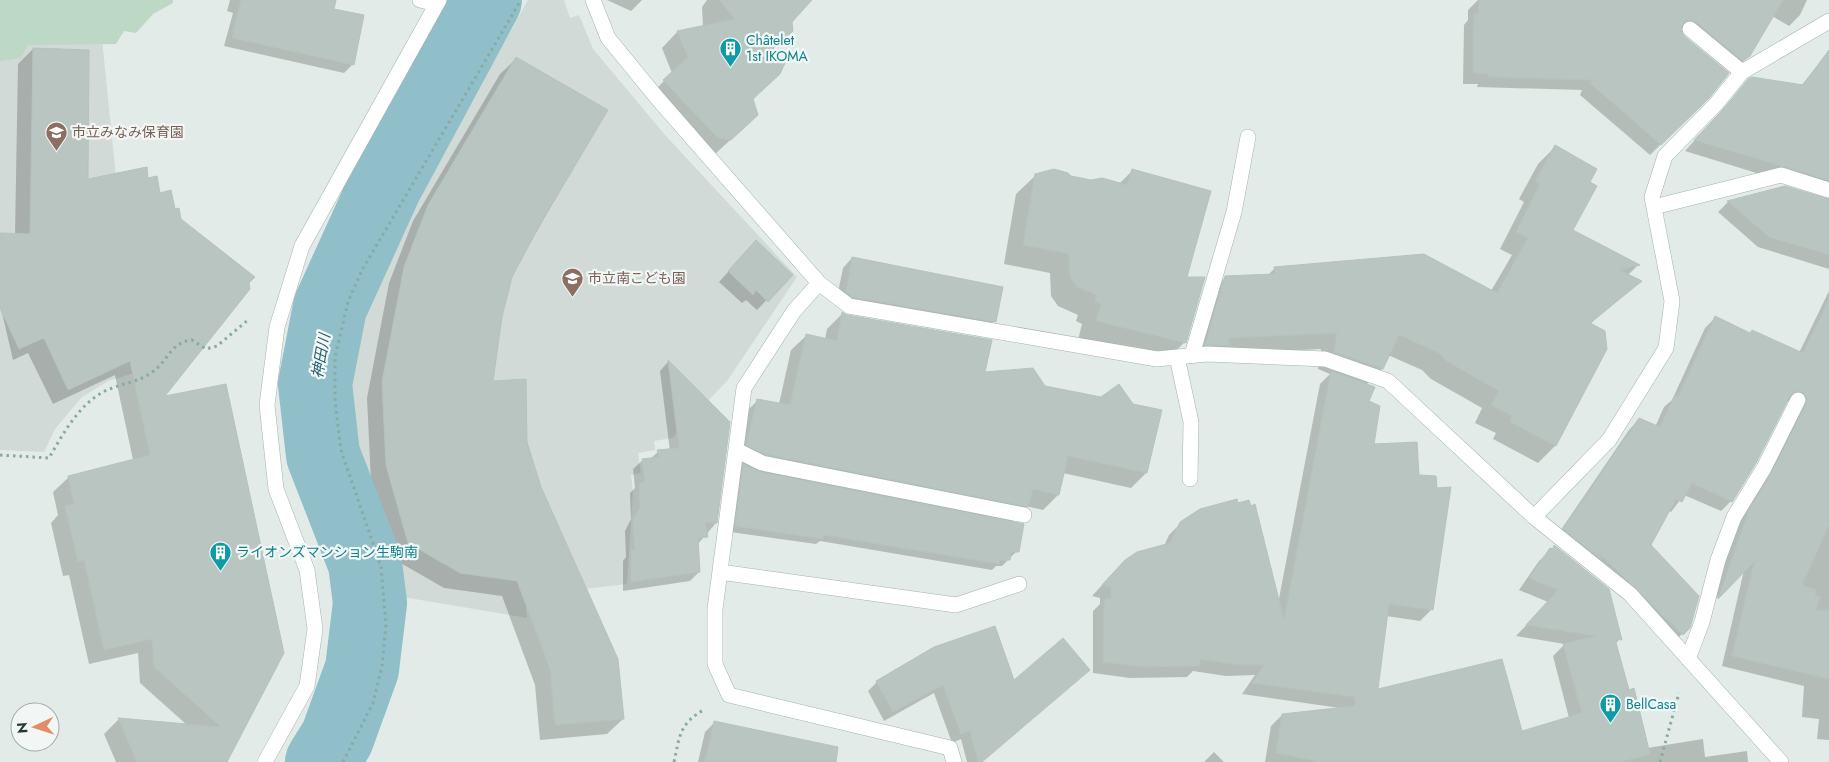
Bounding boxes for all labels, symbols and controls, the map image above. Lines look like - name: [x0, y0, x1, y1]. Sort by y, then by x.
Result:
- place label: Châtelet 1st IKOMA: [746, 30, 809, 66]
- building icon: Châtelet 1st IKOMA: [718, 36, 742, 67]
- school or university icon: 市立みなみ保育園: [44, 120, 68, 151]
- place label: 市立みなみ保育園: [72, 122, 184, 142]
- school or university icon: 市立南こども園: [560, 266, 584, 297]
- place label: 市立南こども園: [588, 268, 686, 288]
- water label: 神田川: [306, 330, 336, 380]
- building icon: ライオンズマンション生駒南: [208, 540, 232, 571]
- place label: ライオンズマンション生駒南: [236, 542, 418, 562]
- building icon: BellCasa: [1598, 692, 1622, 723]
- place label: BellCasa: [1626, 694, 1676, 714]
- north arrow: [10, 702, 60, 752]
- text: N: [12, 722, 32, 734]

